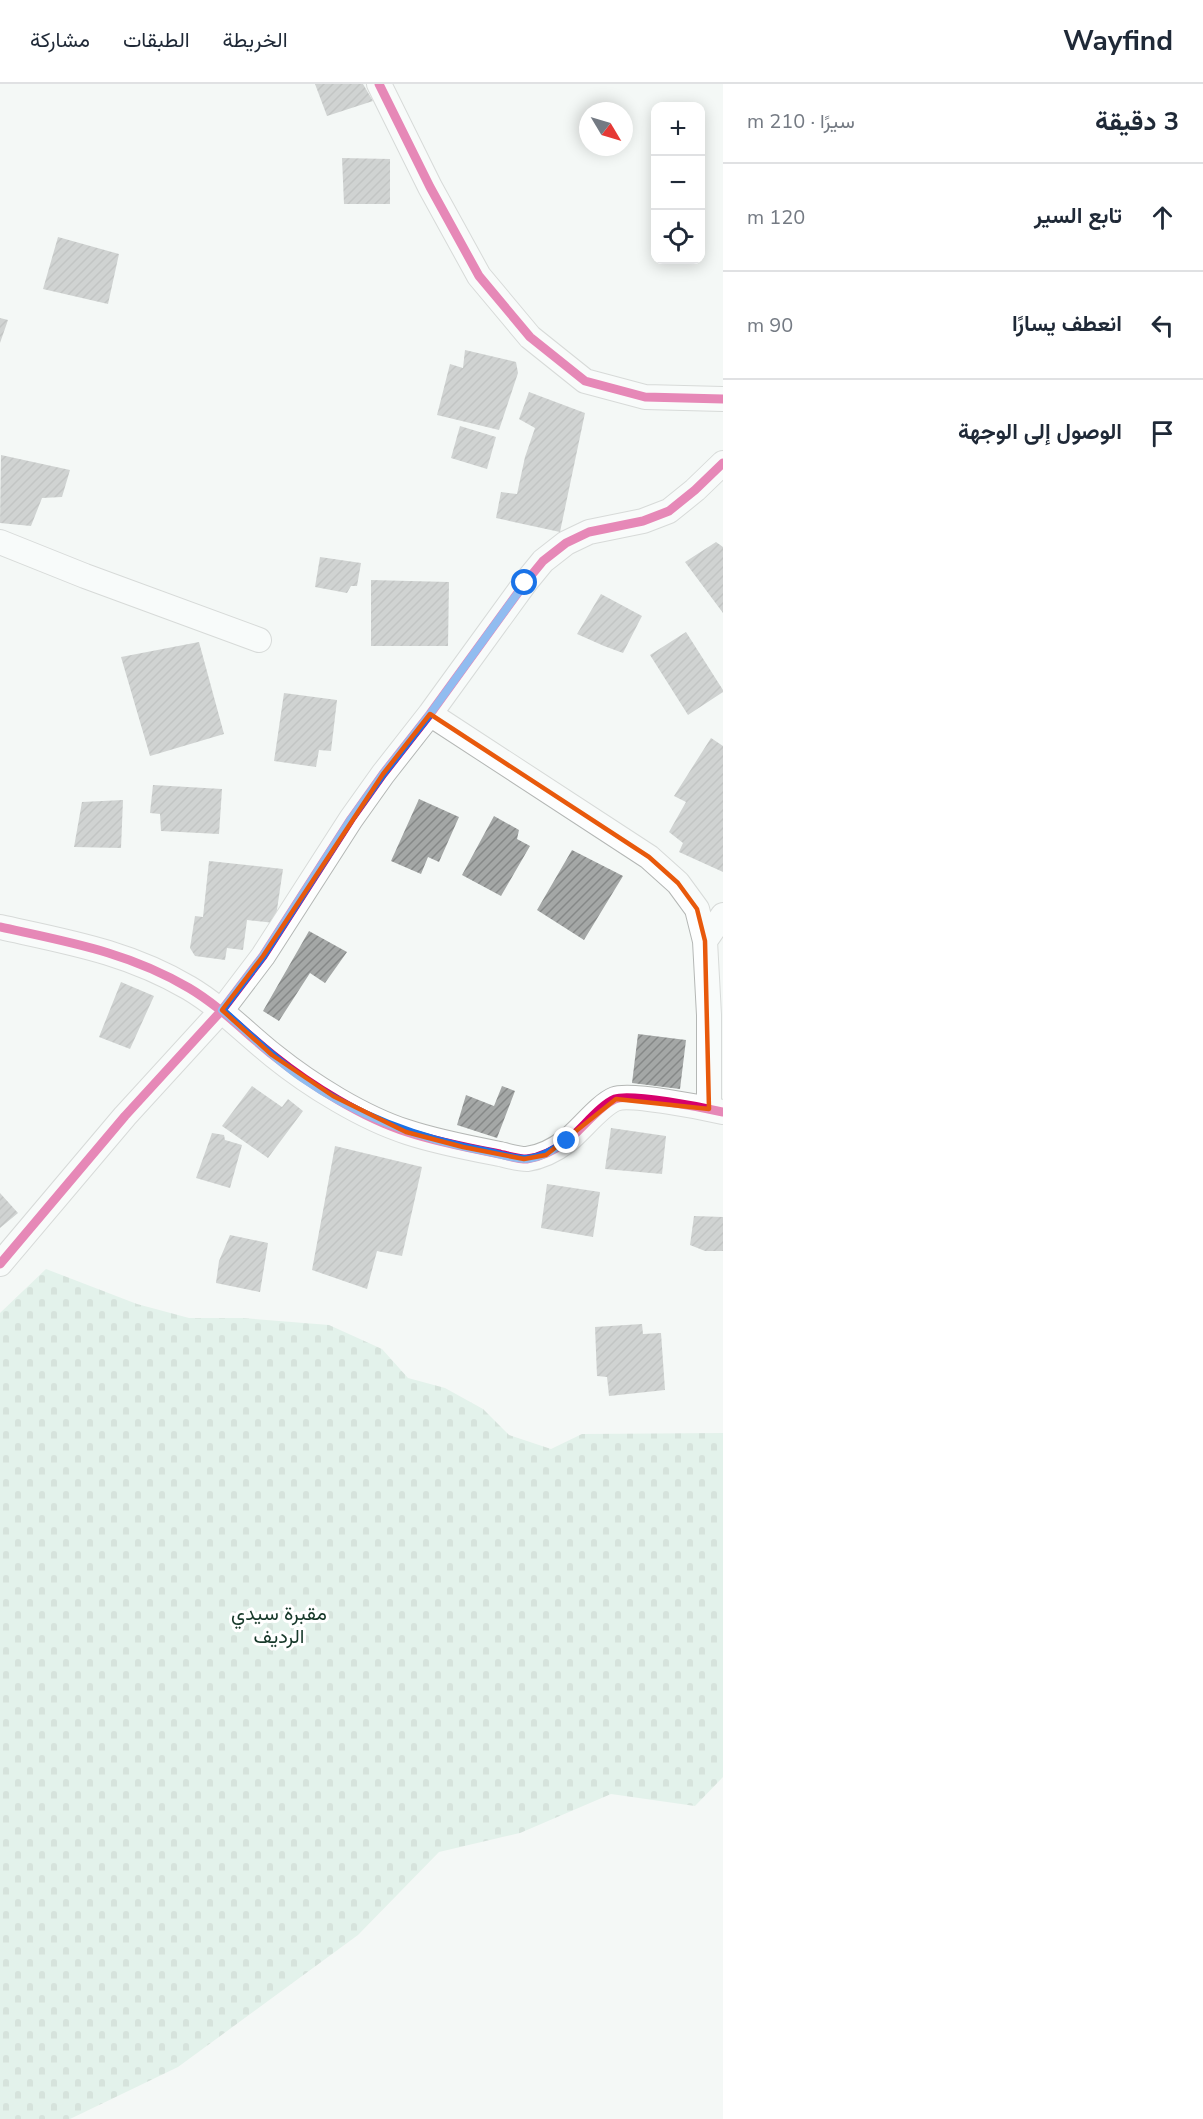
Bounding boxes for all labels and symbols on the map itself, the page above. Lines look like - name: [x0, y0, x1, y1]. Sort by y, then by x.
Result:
- north arrow: [579, 102, 633, 156]
- route start: [511, 569, 537, 595]
- route end: [553, 1127, 579, 1153]
- park label: مقبرة سيدي الرديف: [231, 1600, 327, 1650]

